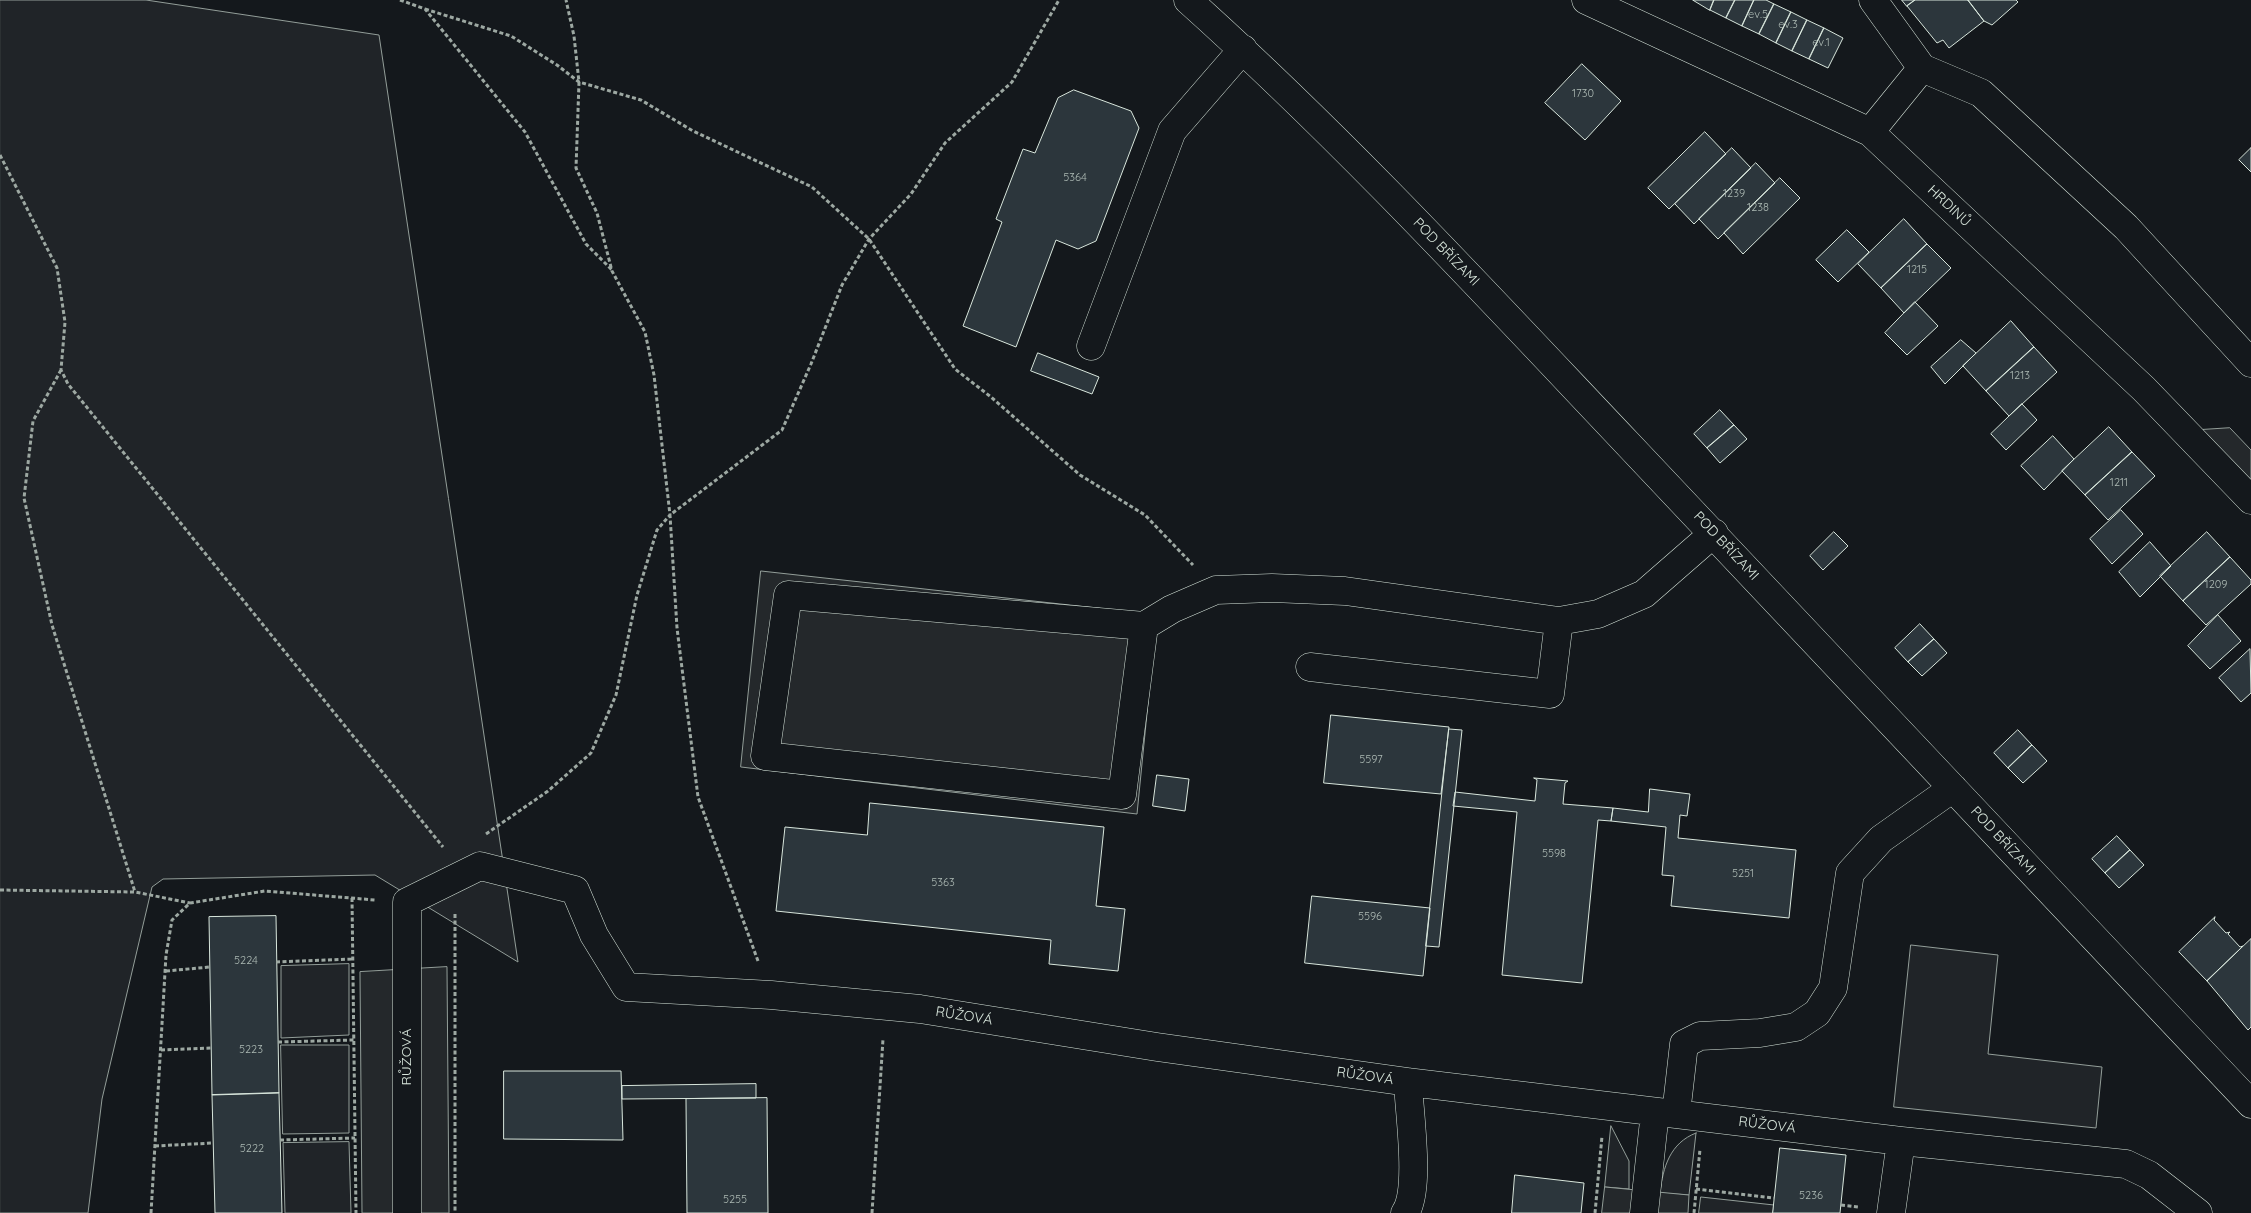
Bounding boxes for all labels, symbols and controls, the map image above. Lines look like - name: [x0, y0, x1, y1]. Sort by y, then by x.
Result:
- house number: ev.5: [1748, 8, 1768, 22]
- house number: ev.3: [1778, 18, 1798, 32]
- house number: ev.1: [1812, 36, 1830, 50]
- house number: 1730: [1572, 87, 1594, 101]
- house number: 5364: [1063, 171, 1087, 185]
- street label: HRDINŮ: [1924, 182, 1974, 230]
- house number: 1239: [1723, 187, 1745, 201]
- house number: 1238: [1747, 201, 1769, 215]
- street label: POD BŘÍZAMI: [1409, 214, 1483, 290]
- house number: 1215: [1907, 263, 1927, 277]
- house number: 1213: [2010, 369, 2030, 383]
- house number: 1211: [2110, 476, 2128, 490]
- street label: POD BŘÍZAMI: [1690, 508, 1762, 584]
- house number: 1209: [2205, 578, 2227, 592]
- house number: 5597: [1359, 753, 1383, 767]
- street label: POD BŘÍZAMI: [1967, 803, 2039, 879]
- house number: 5598: [1542, 847, 1566, 861]
- house number: 5251: [1732, 867, 1754, 881]
- house number: 5363: [931, 876, 955, 890]
- house number: 5596: [1358, 910, 1382, 924]
- house number: 5224: [234, 954, 258, 968]
- street label: RŮŽOVÁ: [934, 1003, 994, 1029]
- street label: RŮŽOVÁ: [399, 1028, 415, 1086]
- house number: 5223: [239, 1043, 263, 1057]
- street label: RŮŽOVÁ: [1335, 1064, 1395, 1088]
- street label: RŮŽOVÁ: [1738, 1113, 1796, 1137]
- house number: 5222: [240, 1142, 264, 1156]
- house number: 5236: [1799, 1189, 1823, 1203]
- house number: 5255: [723, 1193, 747, 1207]

